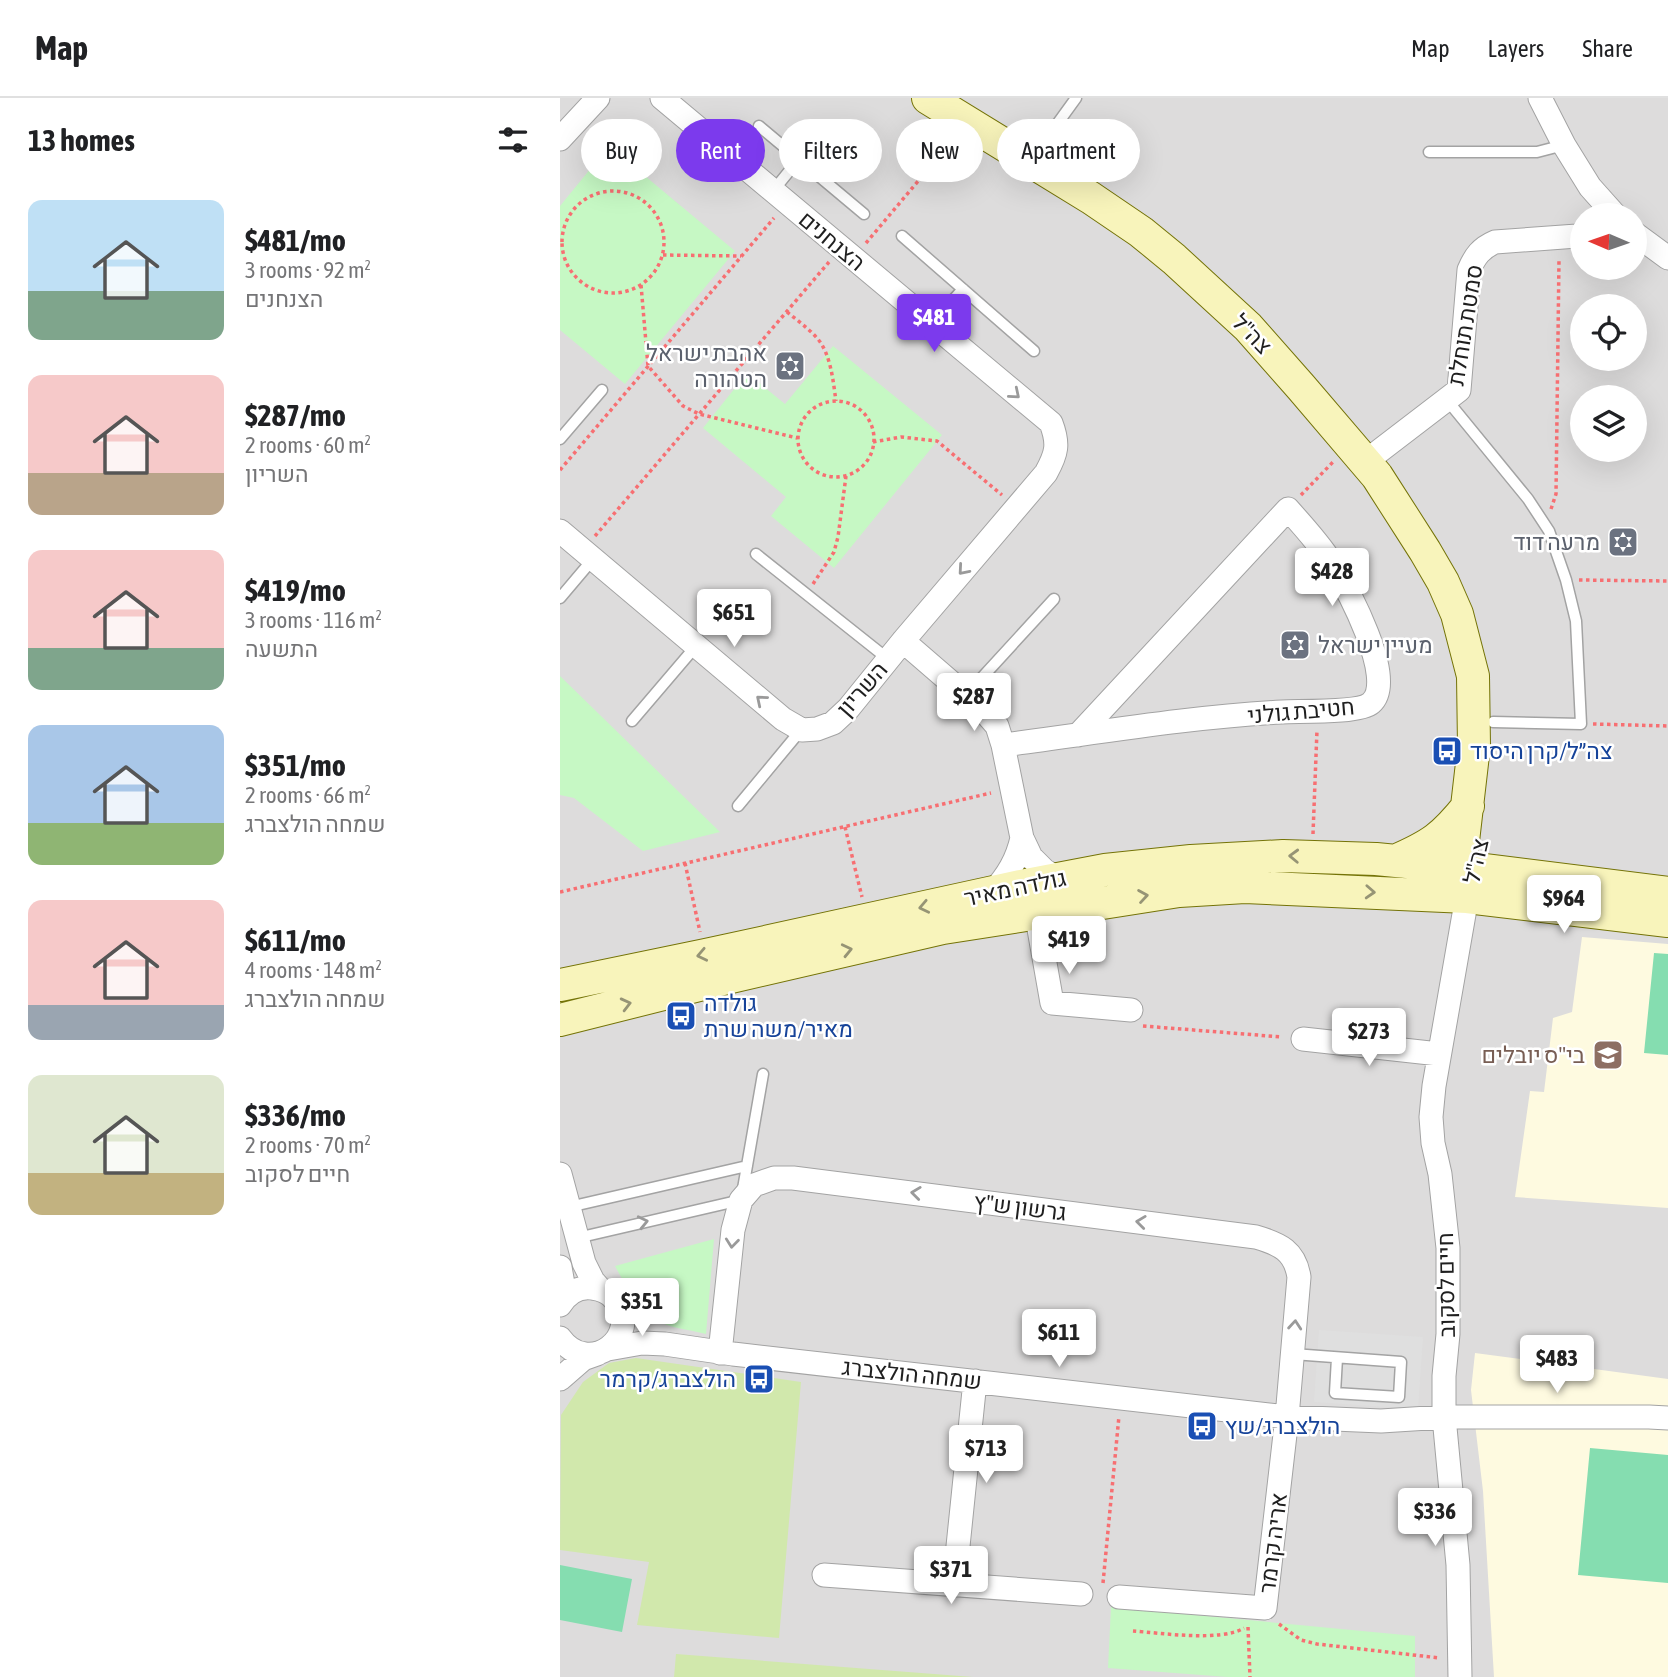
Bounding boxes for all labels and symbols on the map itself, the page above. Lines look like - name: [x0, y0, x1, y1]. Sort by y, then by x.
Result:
- north arrow: [1570, 203, 1647, 280]
- street label: הצנחנים: [794, 206, 870, 276]
- street label: סמטת תוחלת: [1443, 263, 1487, 387]
- pin: $481: [893, 294, 975, 354]
- street label: צה"ל: [1227, 309, 1277, 359]
- place label: אהבת ישראל הטהורה: [646, 340, 767, 392]
- synagogue icon: אהבת ישראל הטהורה: [773, 349, 807, 383]
- one-way arrow: [1007, 385, 1019, 398]
- synagogue icon: מרעה דוד: [1606, 525, 1640, 559]
- place label: מרעה דוד: [1513, 529, 1600, 555]
- pin: $428: [1291, 548, 1373, 608]
- one-way arrow: [959, 562, 971, 575]
- pin: $651: [693, 589, 775, 649]
- synagogue icon: מעיין ישראל: [1278, 628, 1312, 662]
- place label: מעיין ישראל: [1318, 632, 1433, 658]
- street label: השריון: [831, 657, 893, 721]
- pin: $287: [933, 674, 1015, 733]
- street label: חטיבת גולני: [1246, 693, 1356, 729]
- one-way arrow: [756, 696, 769, 708]
- bus stop icon: צה״ל/קרן היסוד: [1430, 734, 1464, 768]
- place label: צה״ל/קרן היסוד: [1470, 738, 1612, 764]
- street label: צה"ל: [1458, 836, 1494, 886]
- one-way arrow: [1288, 848, 1299, 864]
- street label: גולדה מאיר: [962, 865, 1068, 911]
- pin: $964: [1523, 876, 1605, 935]
- one-way arrow: [1365, 885, 1376, 900]
- one-way arrow: [1137, 889, 1149, 904]
- one-way arrow: [918, 899, 930, 913]
- pin: $419: [1028, 916, 1110, 976]
- one-way arrow: [841, 944, 853, 958]
- one-way arrow: [696, 947, 708, 962]
- place label: גולדה מאיר/משה שרת: [704, 990, 853, 1042]
- one-way arrow: [620, 998, 632, 1012]
- bus stop icon: גולדה מאיר/משה שרת: [664, 999, 698, 1033]
- pin: $273: [1328, 1009, 1410, 1068]
- school or university icon: בי"ס יובלים: [1591, 1038, 1625, 1072]
- place label: בי"ס יובלים: [1481, 1042, 1585, 1068]
- one-way arrow: [910, 1186, 922, 1201]
- street label: גרשון ש"ץ: [972, 1188, 1068, 1226]
- one-way arrow: [1136, 1215, 1147, 1230]
- one-way arrow: [637, 1216, 649, 1230]
- street label: חיים לסקוב: [1432, 1232, 1460, 1338]
- one-way arrow: [725, 1237, 740, 1248]
- pin: $351: [601, 1278, 683, 1338]
- pin: $611: [1018, 1310, 1100, 1369]
- one-way arrow: [1287, 1319, 1302, 1330]
- pin: $483: [1516, 1336, 1598, 1395]
- street label: שמחה הולצברג: [841, 1354, 983, 1394]
- bus stop icon: הולצברג/קרמר: [742, 1362, 776, 1396]
- place label: הולצברג/קרמר: [600, 1366, 736, 1392]
- bus stop icon: הולצברג/שץ: [1185, 1409, 1219, 1443]
- place label: הולצברג/שץ: [1225, 1413, 1340, 1439]
- pin: $713: [945, 1426, 1027, 1485]
- pin: $336: [1394, 1488, 1476, 1548]
- street label: אריה קרמר: [1254, 1491, 1292, 1595]
- pin: $371: [910, 1546, 992, 1606]

